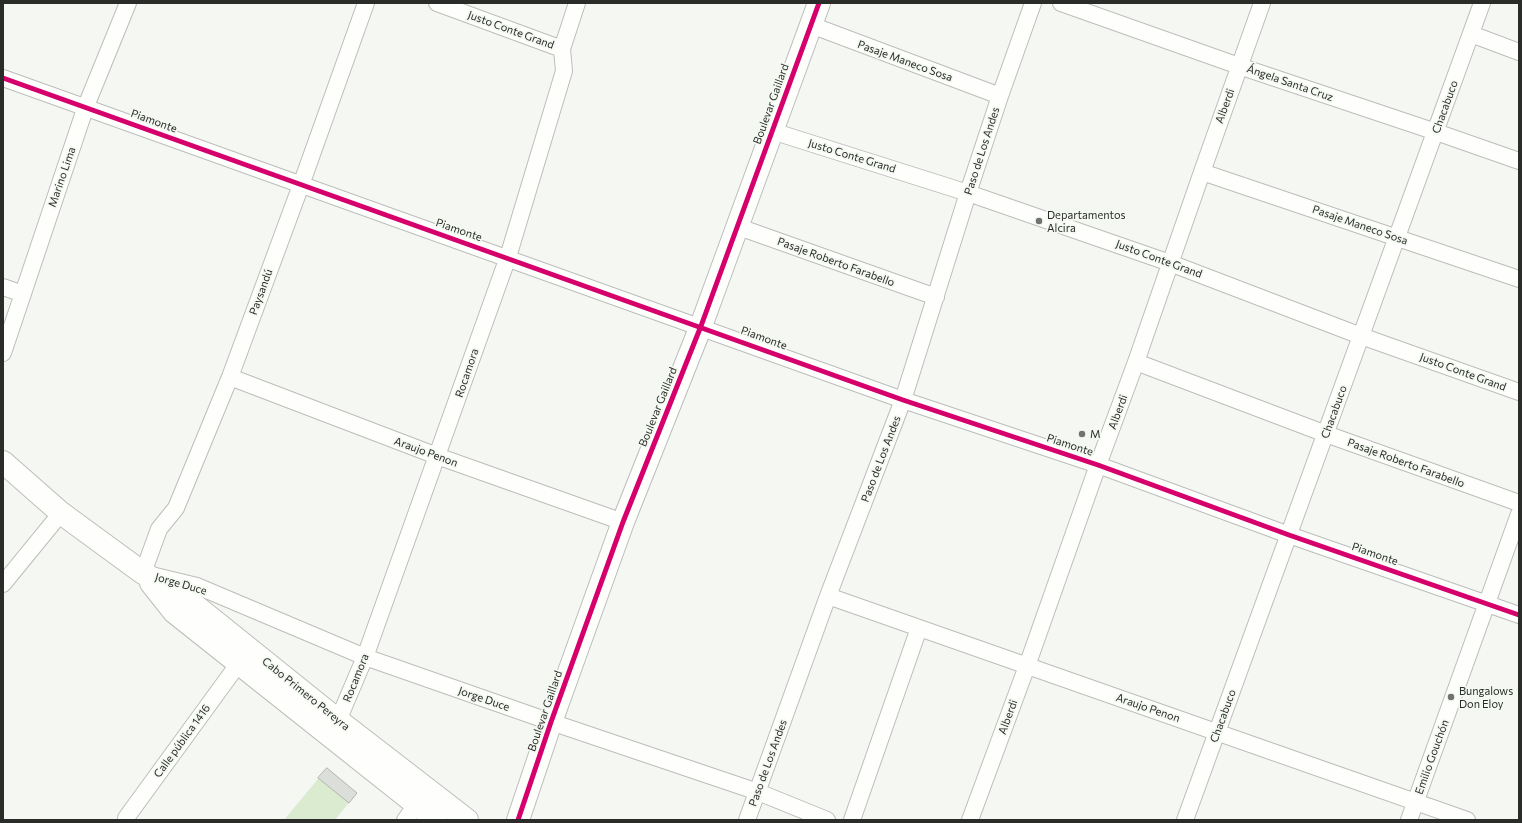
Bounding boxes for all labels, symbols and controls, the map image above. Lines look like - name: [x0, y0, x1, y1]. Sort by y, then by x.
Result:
- street label: Justo Conte Grand: [466, 8, 556, 52]
- street label: Pasaje Maneco Sosa: [856, 38, 954, 84]
- street label: Boulevar Gaillard: [750, 62, 792, 146]
- street label: Ángela Santa Cruz: [1245, 62, 1335, 104]
- street label: Chacabuco: [1429, 79, 1461, 135]
- street label: Alberdi: [1213, 87, 1237, 125]
- street label: Paso de Los Andes: [962, 105, 1002, 197]
- street label: Piamonte: [129, 107, 179, 135]
- street label: Justo Conte Grand: [807, 136, 897, 176]
- street label: Marino Lima: [46, 145, 78, 209]
- street label: Pasaje Maneco Sosa: [1310, 202, 1410, 248]
- place label: Departamentos Alcira: [1047, 208, 1125, 234]
- street label: Piamonte: [434, 216, 484, 244]
- marker: Departamentos Alcira: [1034, 216, 1044, 226]
- street label: Pasaje Roberto Farabello: [776, 235, 896, 289]
- street label: Justo Conte Grand: [1114, 237, 1204, 281]
- street label: Paysandú: [247, 267, 275, 317]
- street label: Piamonte: [739, 324, 789, 352]
- street label: Rocamora: [452, 347, 482, 399]
- street label: Justo Conte Grand: [1418, 350, 1508, 394]
- street label: Boulevar Gaillard: [636, 365, 680, 449]
- street label: Chacabuco: [1318, 384, 1350, 440]
- street label: Alberdi: [1106, 393, 1130, 431]
- street label: Paso de Los Andes: [858, 414, 904, 504]
- place label: M: [1090, 427, 1101, 441]
- marker: M: [1077, 429, 1087, 439]
- street label: Piamonte: [1045, 431, 1095, 459]
- street label: Araujo Penon: [392, 434, 460, 470]
- street label: Pasaje Roberto Farabello: [1346, 436, 1466, 490]
- street label: Piamonte: [1350, 540, 1400, 568]
- street label: Jorge Duce: [154, 570, 208, 598]
- street label: Rocamora: [340, 652, 372, 704]
- street label: Cabo Primero Pereyra: [259, 655, 353, 733]
- street label: Boulevar Gaillard: [525, 669, 565, 753]
- street label: Jorge Duce: [457, 684, 511, 714]
- place label: Bungalows Don Eloy: [1459, 684, 1513, 710]
- street label: Chacabuco: [1207, 688, 1239, 744]
- street label: Araujo Penon: [1114, 691, 1182, 725]
- marker: Bungalows Don Eloy: [1446, 692, 1456, 702]
- street label: Alberdi: [996, 698, 1020, 736]
- street label: Calle pública 1416: [151, 702, 213, 780]
- street label: Paso de Los Andes: [746, 718, 790, 808]
- street label: Emilio Gouchón: [1412, 718, 1452, 796]

